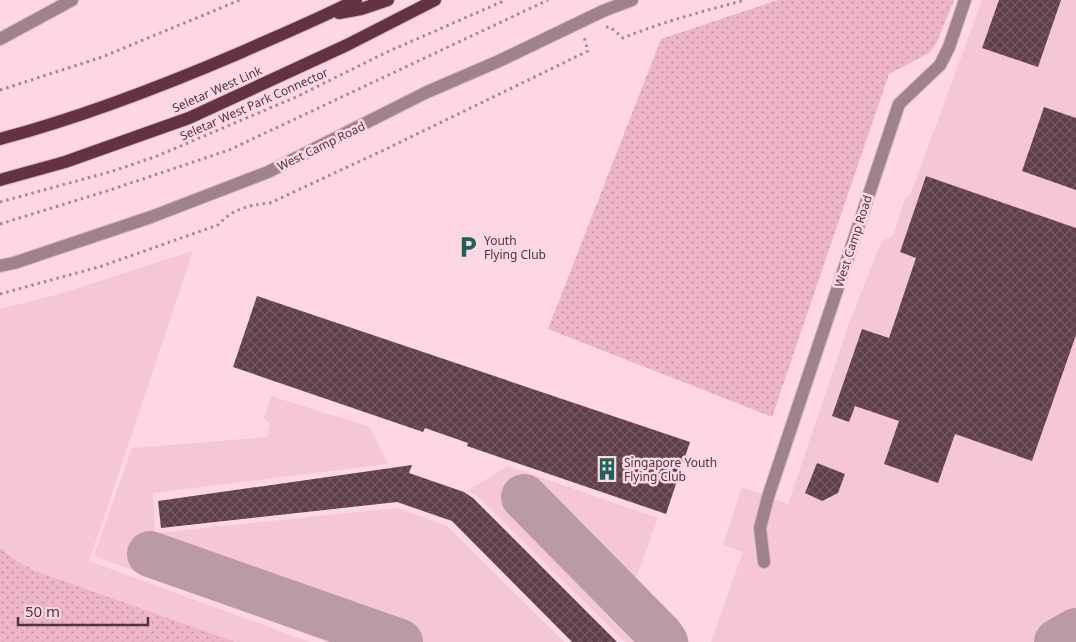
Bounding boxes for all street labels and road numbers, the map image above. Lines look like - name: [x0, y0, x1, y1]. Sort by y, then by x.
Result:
- street label: Seletar West Link: [169, 61, 265, 116]
- street label: Seletar West Park Connector: [177, 64, 331, 144]
- street label: West Camp Road: [274, 117, 368, 175]
- street label: West Camp Road: [830, 193, 876, 289]

